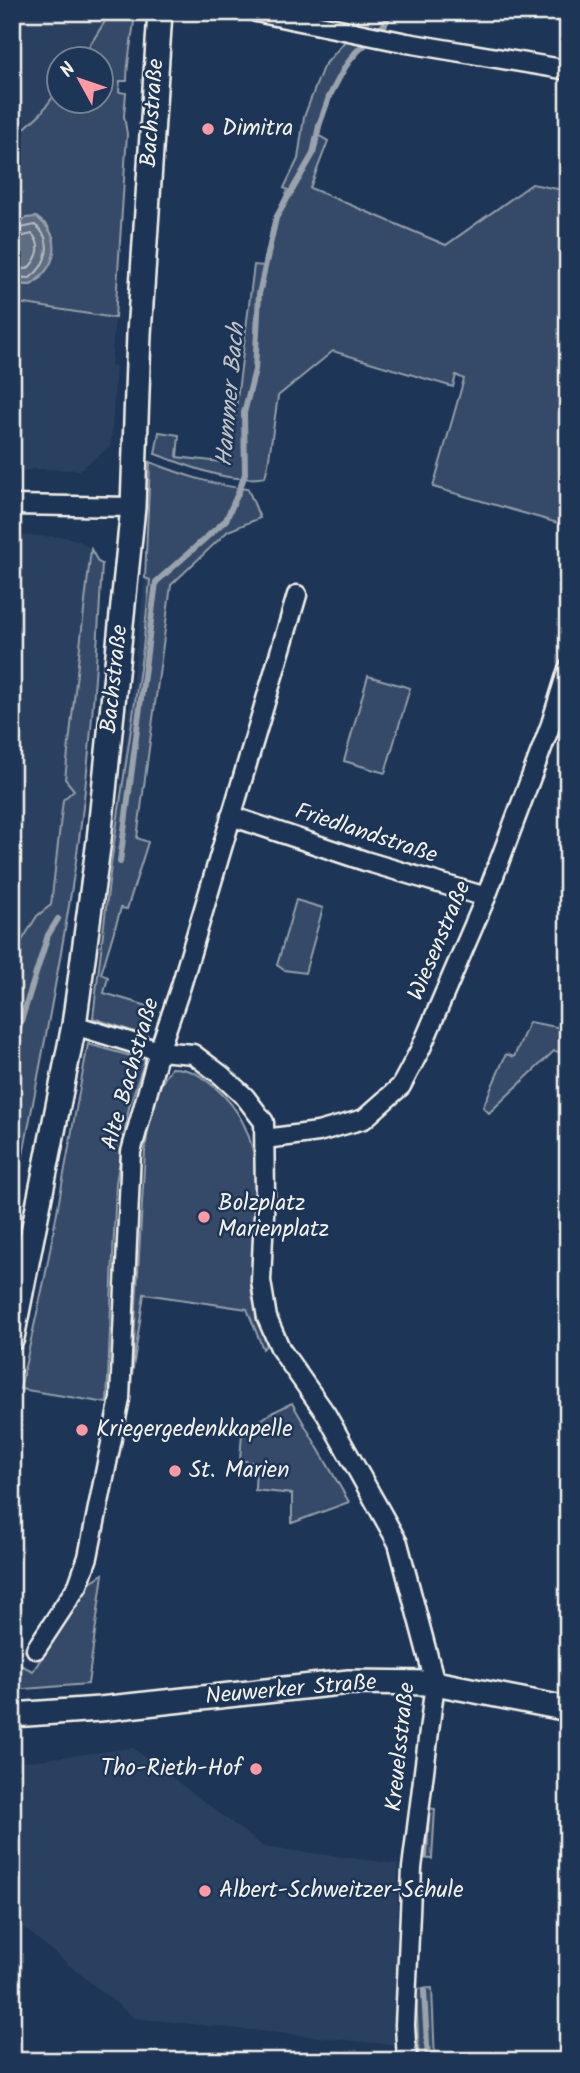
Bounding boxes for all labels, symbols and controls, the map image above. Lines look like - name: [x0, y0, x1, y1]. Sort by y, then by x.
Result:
- north arrow: [46, 46, 116, 116]
- text: N: [53, 56, 84, 85]
- street label: Bachstraße: [131, 57, 175, 169]
- place label: Dimitra: [222, 111, 293, 147]
- marker: Dimitra: [200, 121, 216, 137]
- water label: Hammer Bach: [205, 319, 257, 468]
- street label: Bachstraße: [91, 623, 139, 735]
- street label: Friedlandstraße: [290, 794, 442, 874]
- street label: Wiesenstraße: [399, 875, 481, 1007]
- street label: Alte Bachstraße: [92, 994, 170, 1154]
- place label: Bolzplatz Marienplatz: [218, 1186, 329, 1248]
- marker: Bolzplatz Marienplatz: [196, 1209, 212, 1225]
- place label: Kriegergedenkkapelle: [96, 1412, 293, 1448]
- marker: Kriegergedenkkapelle: [74, 1422, 90, 1438]
- place label: St. Marien: [189, 1453, 289, 1489]
- marker: St. Marien: [167, 1463, 183, 1479]
- street label: Neuwerker Straße: [204, 1665, 378, 1715]
- street label: Kreuelsstraße: [376, 1681, 426, 1813]
- place label: Tho-Rieth-Hof: [101, 1751, 244, 1787]
- marker: Tho-Rieth-Hof: [248, 1761, 264, 1777]
- place label: Albert-Schweitzer-Schule: [219, 1873, 464, 1909]
- marker: Albert-Schweitzer-Schule: [197, 1883, 213, 1899]

